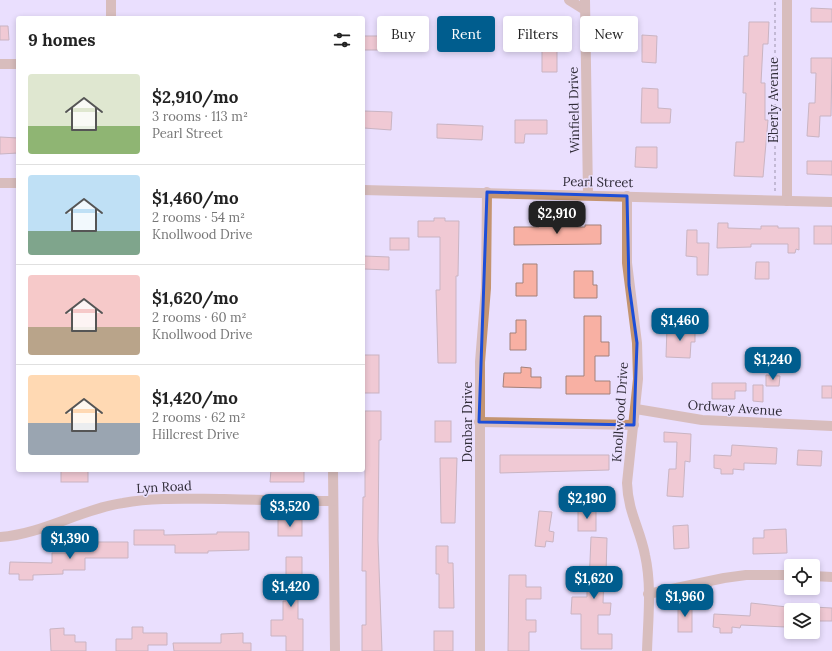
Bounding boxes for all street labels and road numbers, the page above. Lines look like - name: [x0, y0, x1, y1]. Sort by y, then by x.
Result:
- street label: Eberly Avenue: [765, 57, 782, 143]
- street label: Winfield Drive: [565, 67, 583, 153]
- street label: Pearl Street: [562, 173, 634, 191]
- street label: Knollwood Drive: [608, 361, 632, 463]
- street label: Donbar Drive: [459, 381, 476, 463]
- street label: Ordway Avenue: [687, 396, 783, 420]
- street label: Lyn Road: [136, 477, 192, 497]

